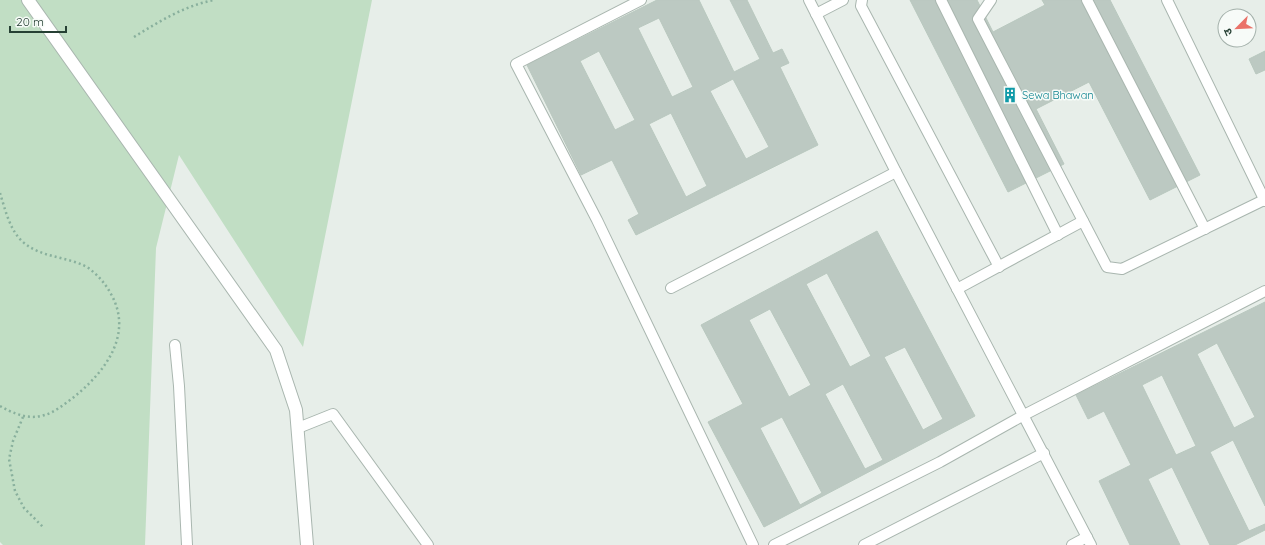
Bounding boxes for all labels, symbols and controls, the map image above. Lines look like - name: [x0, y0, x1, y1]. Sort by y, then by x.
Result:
- scale bar: [10, 8, 66, 34]
- north arrow: [1217, 8, 1257, 48]
- text: 20 m: [16, 14, 44, 29]
- text: उ: [1220, 26, 1236, 38]
- building icon: Sewa Bhawan: [1001, 86, 1019, 104]
- place label: Sewa Bhawan: [1022, 88, 1094, 102]

